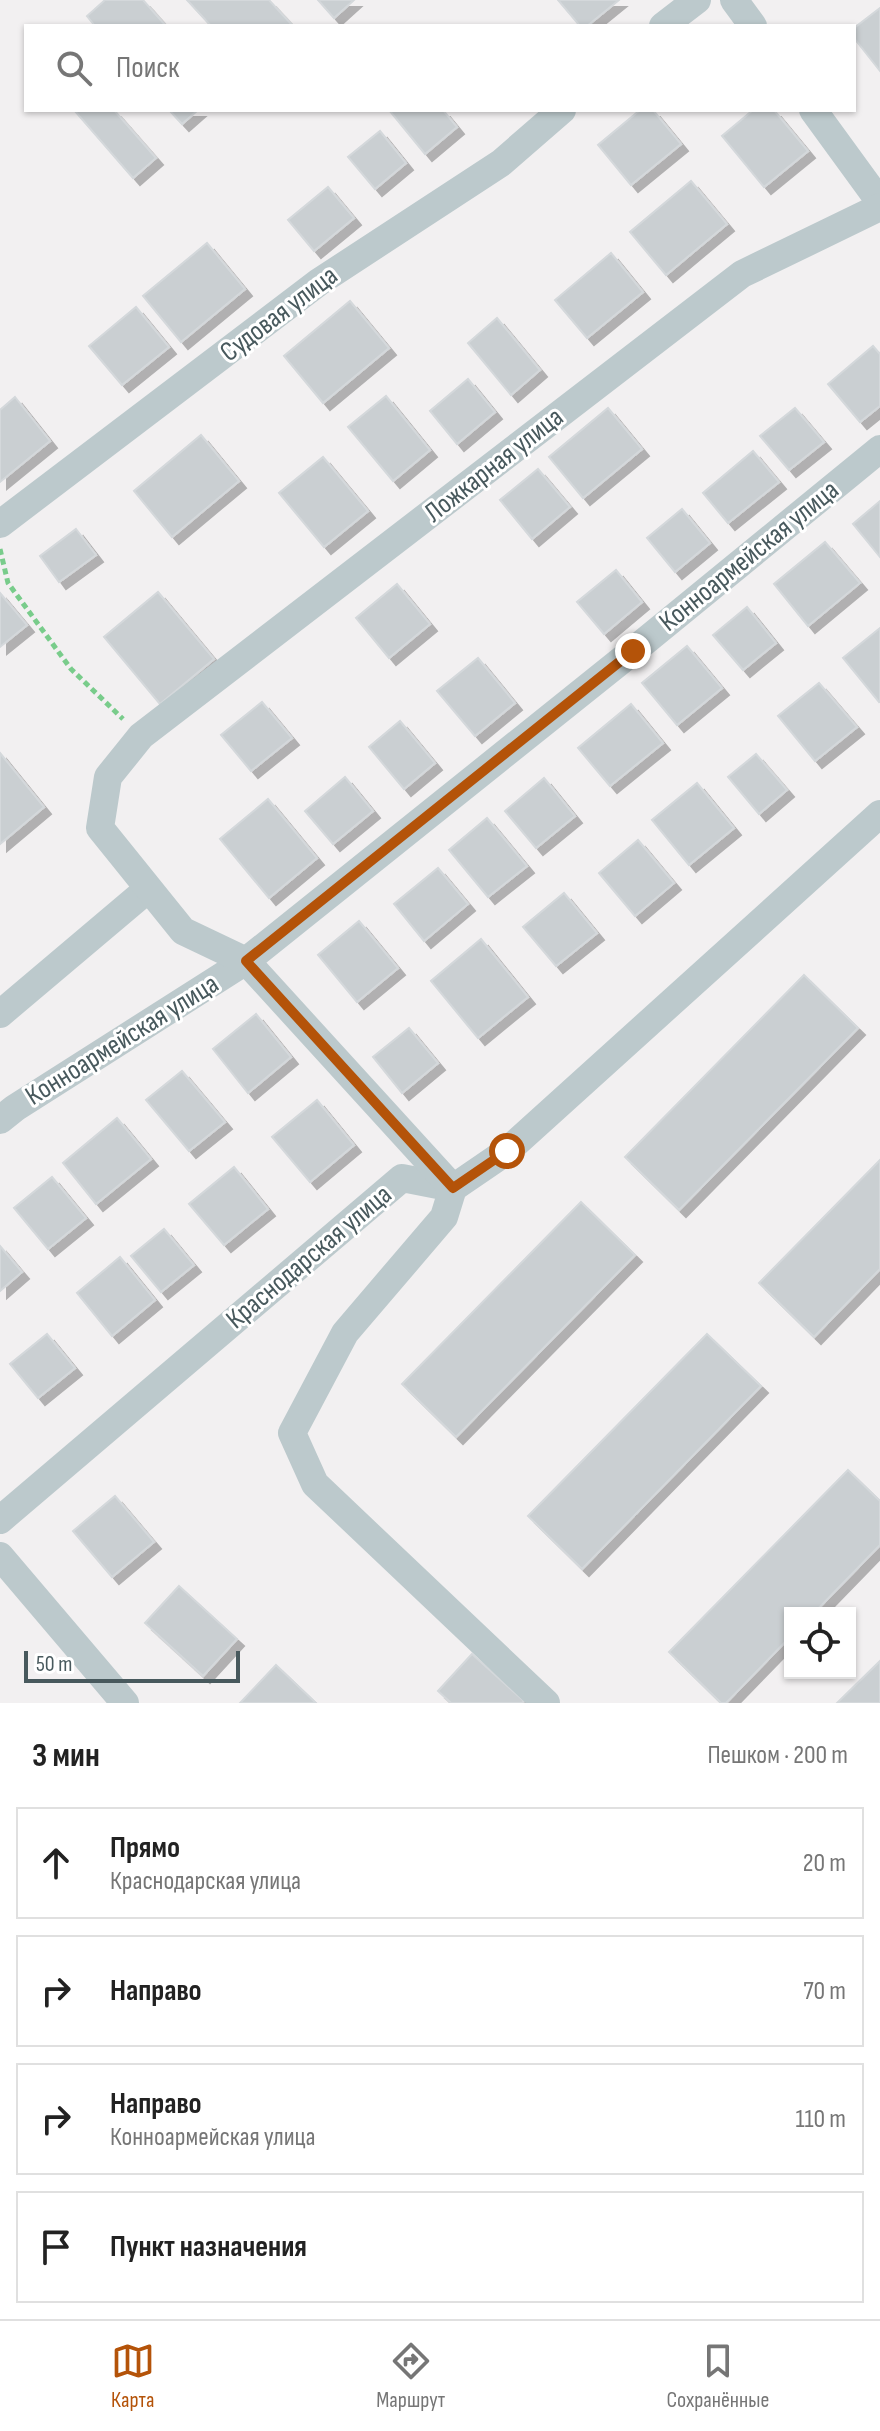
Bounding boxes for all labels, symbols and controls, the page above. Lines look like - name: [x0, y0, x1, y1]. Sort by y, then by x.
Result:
- search box: [24, 24, 856, 112]
- icon: search: [52, 46, 96, 90]
- text: Поиск: [116, 50, 179, 86]
- street label: Судовая улица: [214, 259, 344, 369]
- street label: Ложкарная улица: [418, 401, 570, 529]
- street label: Конноармейская улица: [653, 474, 845, 638]
- route end: [615, 633, 651, 669]
- street label: Конноармейская улица: [19, 967, 225, 1113]
- route start: [489, 1133, 525, 1169]
- street label: Краснодарская улица: [220, 1178, 398, 1336]
- map controls: [784, 1607, 856, 1679]
- button: locate: [784, 1607, 856, 1679]
- scale bar: [24, 1647, 240, 1683]
- text: 50 m: [36, 1651, 72, 1678]
- text: 3 мин: [32, 1735, 100, 1776]
- text: Пешком · 200 m: [707, 1740, 848, 1771]
- text: Прямо: [110, 1830, 180, 1866]
- icon: ahead: [34, 1841, 78, 1885]
- text: 20 m: [803, 1848, 846, 1879]
- text: Краснодарская улица: [110, 1866, 301, 1897]
- icon: right: [34, 1969, 78, 2013]
- text: Направо: [110, 1973, 202, 2009]
- text: 70 m: [803, 1976, 846, 2007]
- text: Направо: [110, 2086, 202, 2122]
- icon: right: [34, 2097, 78, 2141]
- text: 110 m: [795, 2104, 846, 2135]
- text: Конноармейская улица: [110, 2122, 315, 2153]
- icon: arrive: [34, 2225, 78, 2269]
- text: Пункт назначения: [110, 2229, 307, 2265]
- tab: Карта: [111, 2339, 155, 2414]
- tab: Маршрут: [376, 2339, 445, 2414]
- tab: Сохранённые: [667, 2339, 769, 2414]

